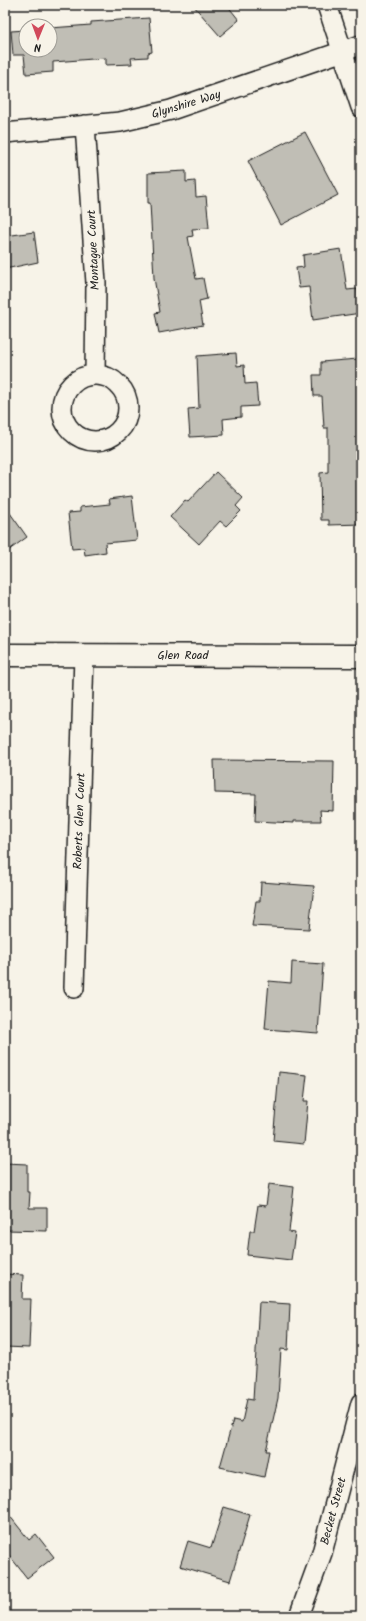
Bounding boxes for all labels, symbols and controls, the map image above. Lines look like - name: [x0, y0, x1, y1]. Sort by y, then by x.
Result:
- north arrow: [18, 18, 58, 58]
- text: N: [34, 38, 41, 56]
- street label: Glynshire Way: [149, 85, 223, 124]
- street label: Montague Court: [82, 209, 105, 291]
- street label: Glen Road: [158, 646, 209, 665]
- street label: Roberts Glen Court: [68, 772, 91, 870]
- street label: Becket Street: [315, 1475, 352, 1547]

